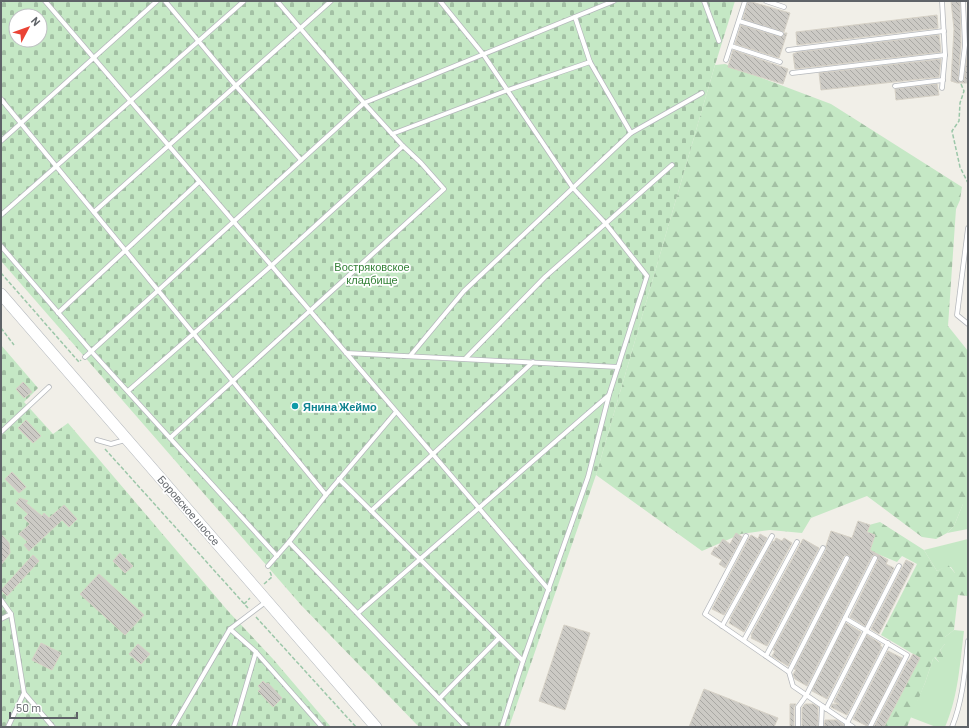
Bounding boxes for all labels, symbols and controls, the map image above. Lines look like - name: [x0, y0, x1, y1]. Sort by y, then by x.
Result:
- north arrow: [8, 8, 48, 48]
- text: N: [29, 14, 43, 28]
- park label: Востряковское кладбище: [334, 260, 410, 286]
- place label: Янина Жеймо: [303, 400, 377, 413]
- marker: Янина Жеймо: [290, 401, 300, 411]
- street label: Боровское шоссе: [155, 472, 223, 548]
- scale bar: [10, 694, 77, 720]
- text: 50 m: [16, 700, 41, 714]

